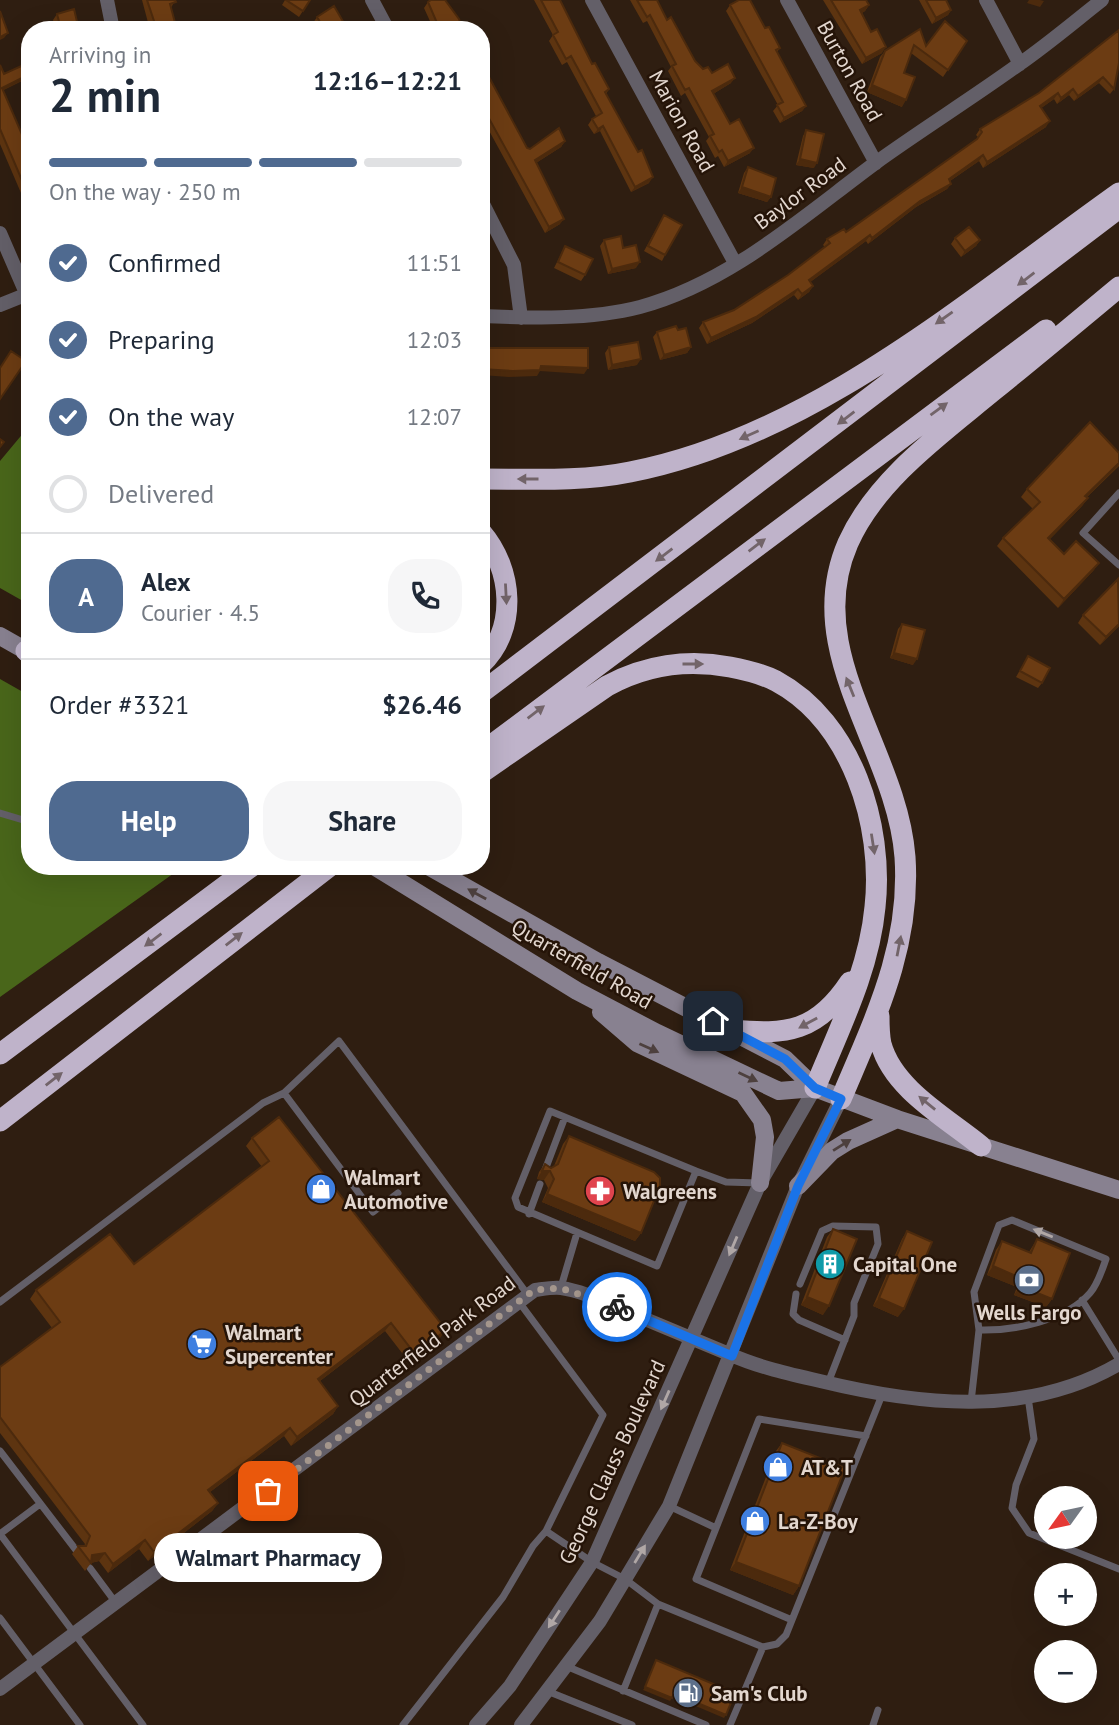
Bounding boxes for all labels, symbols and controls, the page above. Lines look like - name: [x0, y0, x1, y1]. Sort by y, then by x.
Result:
- street label: Burton Road: [811, 16, 889, 126]
- text: Arriving in: [49, 40, 151, 69]
- text: 12:16–12:21: [313, 64, 462, 97]
- text: 2 min: [49, 65, 161, 125]
- street label: Marion Road: [643, 65, 721, 177]
- street label: Baylor Road: [749, 151, 851, 235]
- text: On the way · 250 m: [49, 177, 241, 206]
- icon: check: [49, 244, 87, 282]
- text: Confirmed: [108, 246, 221, 279]
- text: 11:51: [407, 248, 462, 277]
- one-way arrow: [1017, 272, 1035, 286]
- one-way arrow: [935, 311, 953, 325]
- icon: check: [49, 321, 87, 359]
- text: Preparing: [108, 323, 215, 356]
- text: 12:03: [407, 325, 462, 354]
- icon: check: [49, 398, 87, 436]
- text: On the way: [108, 400, 234, 433]
- text: 12:07: [407, 402, 462, 431]
- one-way arrow: [930, 402, 948, 416]
- one-way arrow: [837, 410, 855, 425]
- one-way arrow: [739, 429, 759, 441]
- one-way arrow: [517, 473, 539, 485]
- text: Delivered: [108, 477, 214, 510]
- one-way arrow: [748, 539, 766, 553]
- one-way arrow: [655, 547, 673, 561]
- button: phone: [388, 559, 462, 633]
- text: Alex: [141, 565, 191, 598]
- text: A: [78, 580, 94, 613]
- one-way arrow: [501, 583, 512, 605]
- text: Courier · 4.5: [141, 598, 260, 627]
- one-way arrow: [682, 658, 704, 670]
- one-way arrow: [844, 677, 855, 698]
- text: Order #3321: [49, 688, 189, 721]
- text: $26.46: [382, 688, 462, 721]
- one-way arrow: [527, 705, 545, 719]
- button: Help: [49, 781, 249, 861]
- button: Share: [263, 781, 462, 861]
- one-way arrow: [868, 833, 879, 855]
- one-way arrow: [467, 888, 487, 900]
- street label: Quarterfield Road: [507, 913, 657, 1015]
- one-way arrow: [145, 932, 163, 947]
- one-way arrow: [224, 932, 242, 947]
- one-way arrow: [894, 935, 905, 957]
- pin: [683, 991, 743, 1051]
- icon: home: [694, 1002, 732, 1040]
- one-way arrow: [799, 1017, 818, 1029]
- one-way arrow: [639, 1043, 660, 1054]
- one-way arrow: [737, 1072, 758, 1083]
- one-way arrow: [45, 1073, 63, 1087]
- one-way arrow: [919, 1096, 936, 1111]
- one-way arrow: [833, 1139, 852, 1152]
- place label: Walmart Automotive: [344, 1164, 448, 1215]
- shop icon: Walmart Automotive: [304, 1172, 338, 1206]
- pharmacy icon: Walgreens: [583, 1174, 617, 1208]
- place label: Walgreens: [623, 1178, 717, 1205]
- one-way arrow: [1032, 1227, 1053, 1238]
- one-way arrow: [727, 1236, 739, 1256]
- building icon: Capital One: [813, 1247, 847, 1281]
- place label: Capital One: [853, 1251, 957, 1278]
- bank icon: Wells Fargo: [1012, 1263, 1046, 1297]
- street label: Quarterfield Park Road: [343, 1270, 521, 1412]
- courier: [582, 1272, 652, 1342]
- icon: bike: [598, 1288, 636, 1326]
- place label: Wells Fargo: [976, 1299, 1082, 1326]
- place label: Walmart Supercenter: [225, 1319, 334, 1370]
- supermarket icon: Walmart Supercenter: [185, 1327, 219, 1361]
- street label: George Clauss Boulevard: [553, 1355, 671, 1569]
- one-way arrow: [659, 1390, 671, 1410]
- shop icon: AT&T: [761, 1450, 795, 1484]
- place label: AT&T: [801, 1454, 853, 1481]
- pin: [238, 1461, 298, 1521]
- icon: bag: [249, 1472, 287, 1510]
- north arrow: [1034, 1486, 1097, 1549]
- map controls: [1034, 1486, 1097, 1703]
- shop icon: La-Z-Boy: [738, 1504, 772, 1538]
- place label: La-Z-Boy: [778, 1508, 859, 1535]
- callout: Walmart Pharmacy: [154, 1533, 382, 1582]
- text: Walmart Pharmacy: [175, 1543, 361, 1572]
- one-way arrow: [634, 1544, 647, 1563]
- button: +: [1034, 1563, 1097, 1626]
- one-way arrow: [548, 1609, 561, 1629]
- button: −: [1034, 1640, 1097, 1703]
- fuel station icon: Sam's Club: [671, 1676, 705, 1710]
- place label: Sam's Club: [711, 1680, 808, 1707]

